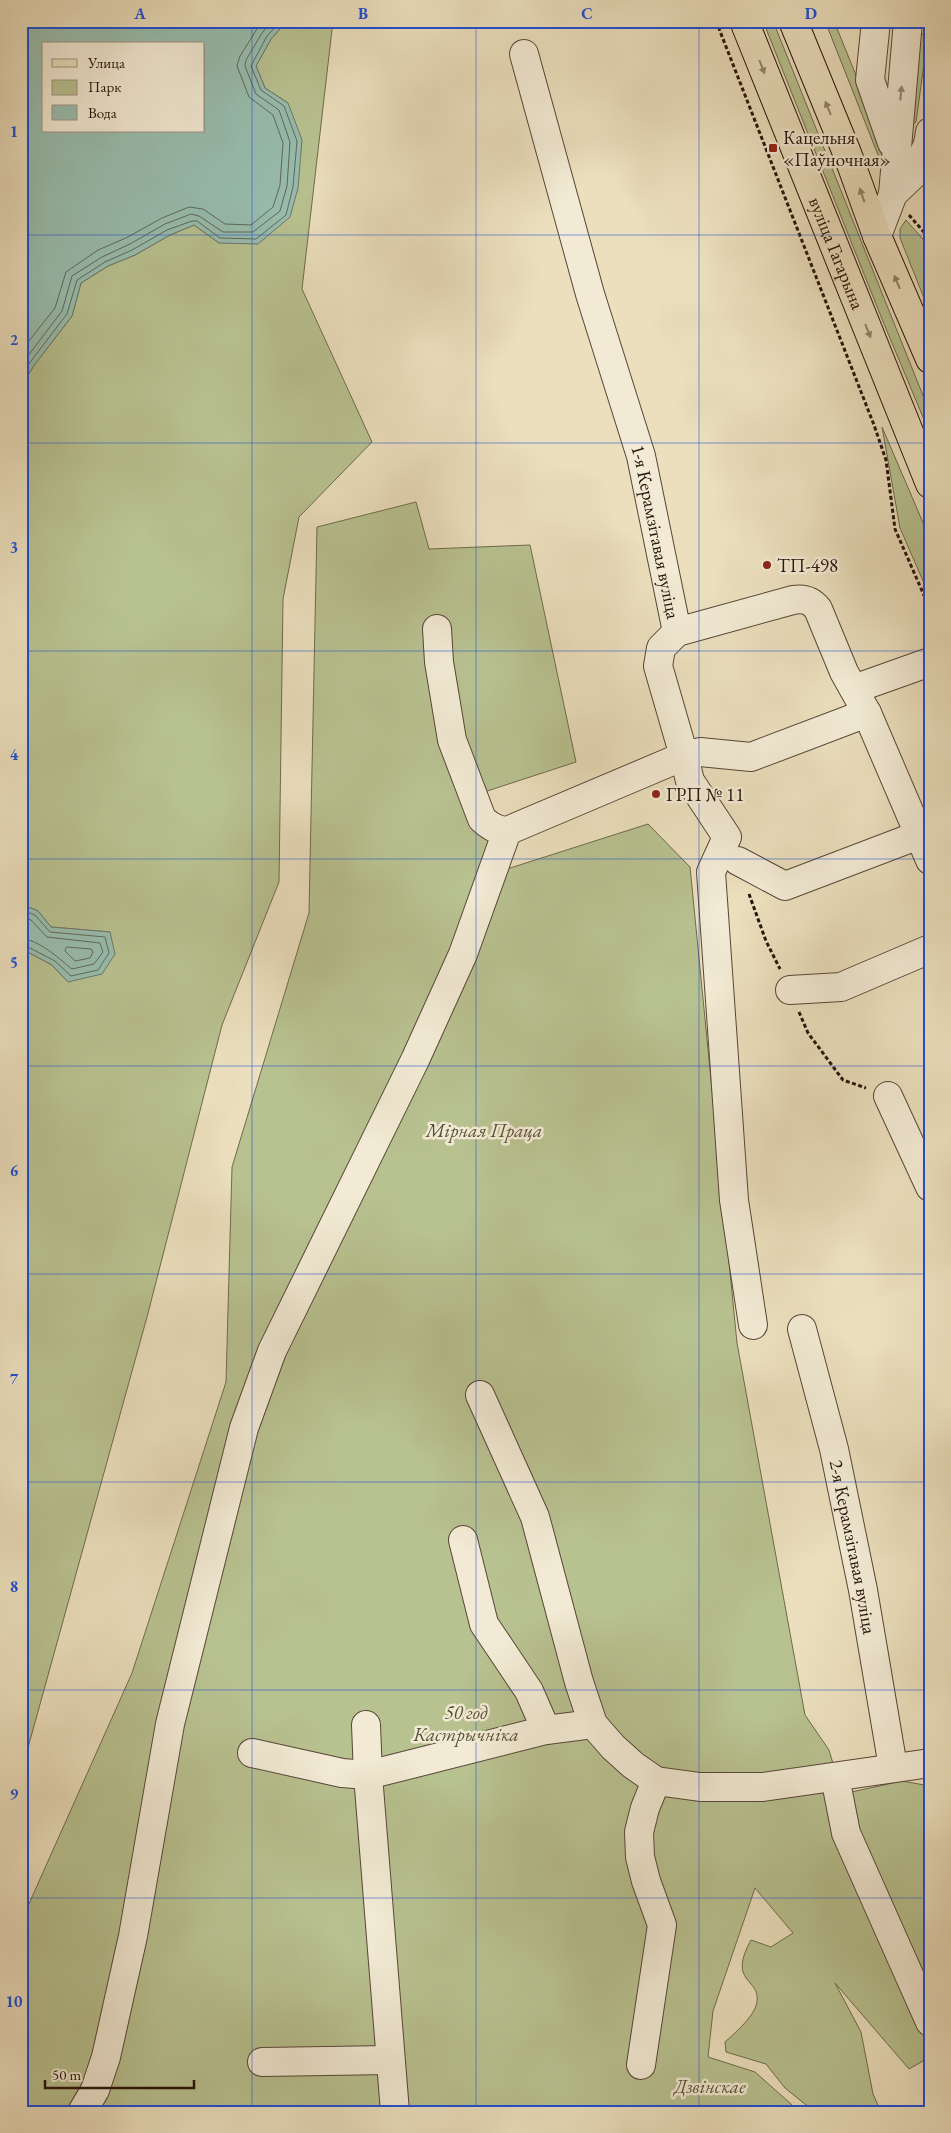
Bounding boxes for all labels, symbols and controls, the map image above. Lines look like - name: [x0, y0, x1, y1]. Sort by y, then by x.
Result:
- text: A: [133, 3, 146, 24]
- text: B: [358, 3, 368, 24]
- text: C: [581, 3, 593, 24]
- text: D: [805, 3, 817, 24]
- legend: [42, 42, 205, 132]
- text: Улица: [87, 53, 125, 72]
- one-way arrow: [758, 60, 766, 75]
- text: Парк: [88, 77, 121, 96]
- one-way arrow: [897, 84, 905, 100]
- one-way arrow: [824, 100, 832, 115]
- text: Вода: [88, 103, 117, 122]
- text: 1: [10, 121, 18, 142]
- place label: Кацельня «Паўночная»: [783, 125, 891, 172]
- marker: Кацельня «Паўночная»: [767, 142, 779, 154]
- one-way arrow: [858, 187, 865, 202]
- street label: вуліца Гагарына: [803, 193, 871, 313]
- one-way arrow: [892, 275, 900, 289]
- one-way arrow: [864, 324, 872, 339]
- text: 2: [10, 329, 19, 350]
- street label: 1-я Керамзітавая вуліца: [626, 441, 687, 621]
- text: 3: [10, 537, 18, 558]
- place label: ТП-498: [777, 553, 838, 578]
- marker: ТП-498: [761, 559, 773, 571]
- text: 4: [10, 744, 19, 765]
- place label: ГРП № 11: [666, 782, 744, 807]
- marker: ГРП № 11: [650, 788, 662, 800]
- text: 5: [10, 952, 18, 973]
- park label: Мірная Праца: [425, 1118, 542, 1143]
- text: 6: [10, 1160, 19, 1181]
- text: 7: [10, 1368, 19, 1389]
- street label: 2-я Керамзітавая вуліца: [824, 1457, 883, 1636]
- text: 8: [10, 1576, 18, 1597]
- park label: 50 год Кастрычніка: [412, 1700, 519, 1747]
- text: 9: [10, 1783, 19, 1804]
- text: 10: [6, 1991, 23, 2012]
- scale bar: [45, 2058, 194, 2090]
- text: 50 m: [52, 2065, 81, 2084]
- park label: Дзвінскае: [672, 2074, 746, 2099]

